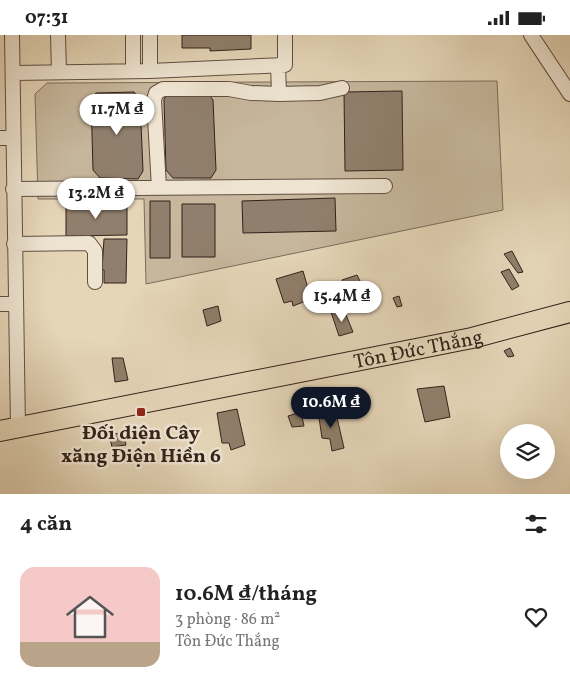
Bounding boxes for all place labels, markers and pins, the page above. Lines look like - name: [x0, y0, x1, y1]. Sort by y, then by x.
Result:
- pin: 11.7M ₫: [71, 93, 163, 136]
- pin: 13.2M ₫: [50, 177, 142, 220]
- pin: 15.4M ₫: [296, 281, 388, 323]
- pin: 10.6M ₫: [285, 387, 377, 429]
- marker: Đối diện Cây xăng Điện Hiền 6: [135, 406, 147, 418]
- place label: Đối diện Cây xăng Điện Hiền 6: [61, 420, 221, 471]

